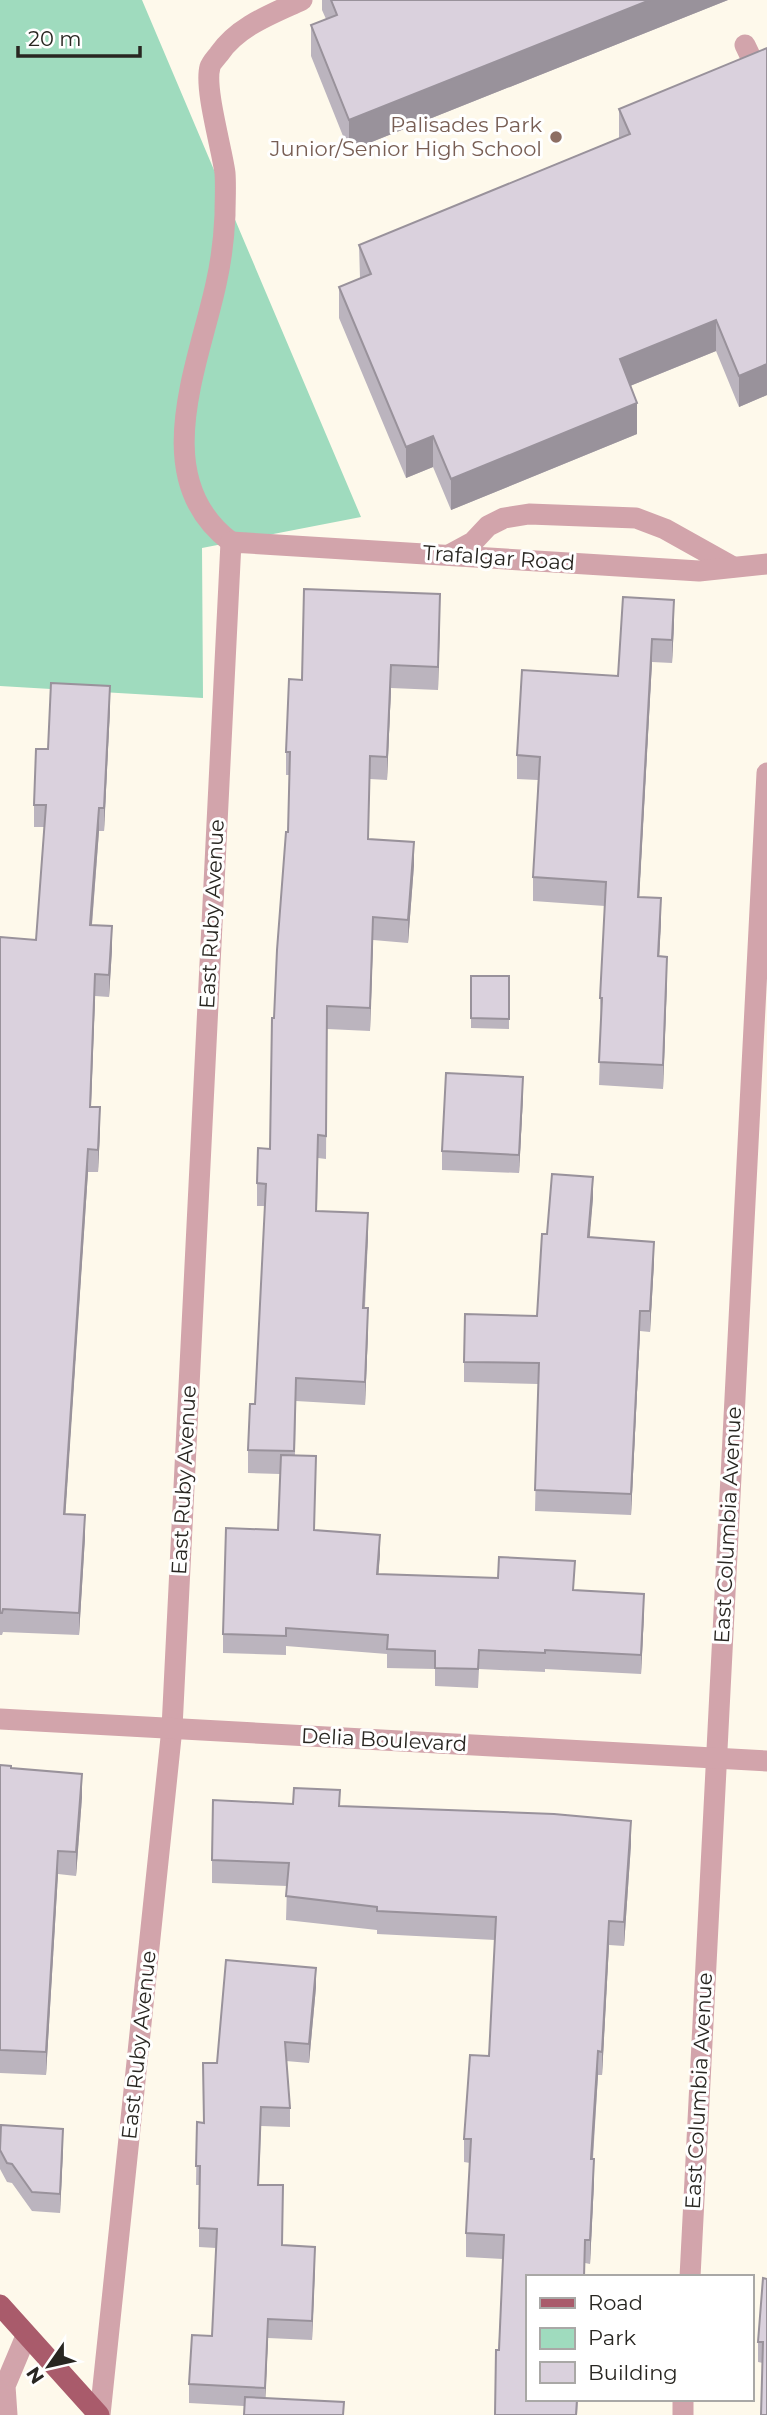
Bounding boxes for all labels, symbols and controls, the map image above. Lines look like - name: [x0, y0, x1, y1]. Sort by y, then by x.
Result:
- scale bar: [18, 14, 140, 58]
- text: 20 m: [28, 26, 82, 51]
- place label: Palisades Park Junior/Senior High School: [269, 112, 542, 161]
- marker: Palisades Park Junior/Senior High School: [548, 129, 564, 145]
- street label: Trafalgar Road: [422, 540, 576, 575]
- street label: East Ruby Avenue: [194, 818, 229, 1009]
- street label: East Ruby Avenue: [166, 1384, 201, 1575]
- street label: East Columbia Avenue: [709, 1406, 746, 1644]
- street label: Delia Boulevard: [300, 1723, 468, 1756]
- street label: East Ruby Avenue: [116, 1949, 161, 2141]
- street label: East Columbia Avenue: [680, 1972, 717, 2210]
- legend: [526, 2275, 753, 2401]
- text: Road: [588, 2290, 643, 2315]
- text: Park: [588, 2325, 636, 2350]
- north arrow: [14, 2331, 84, 2401]
- text: Building: [588, 2360, 678, 2385]
- text: N: [21, 2362, 49, 2388]

